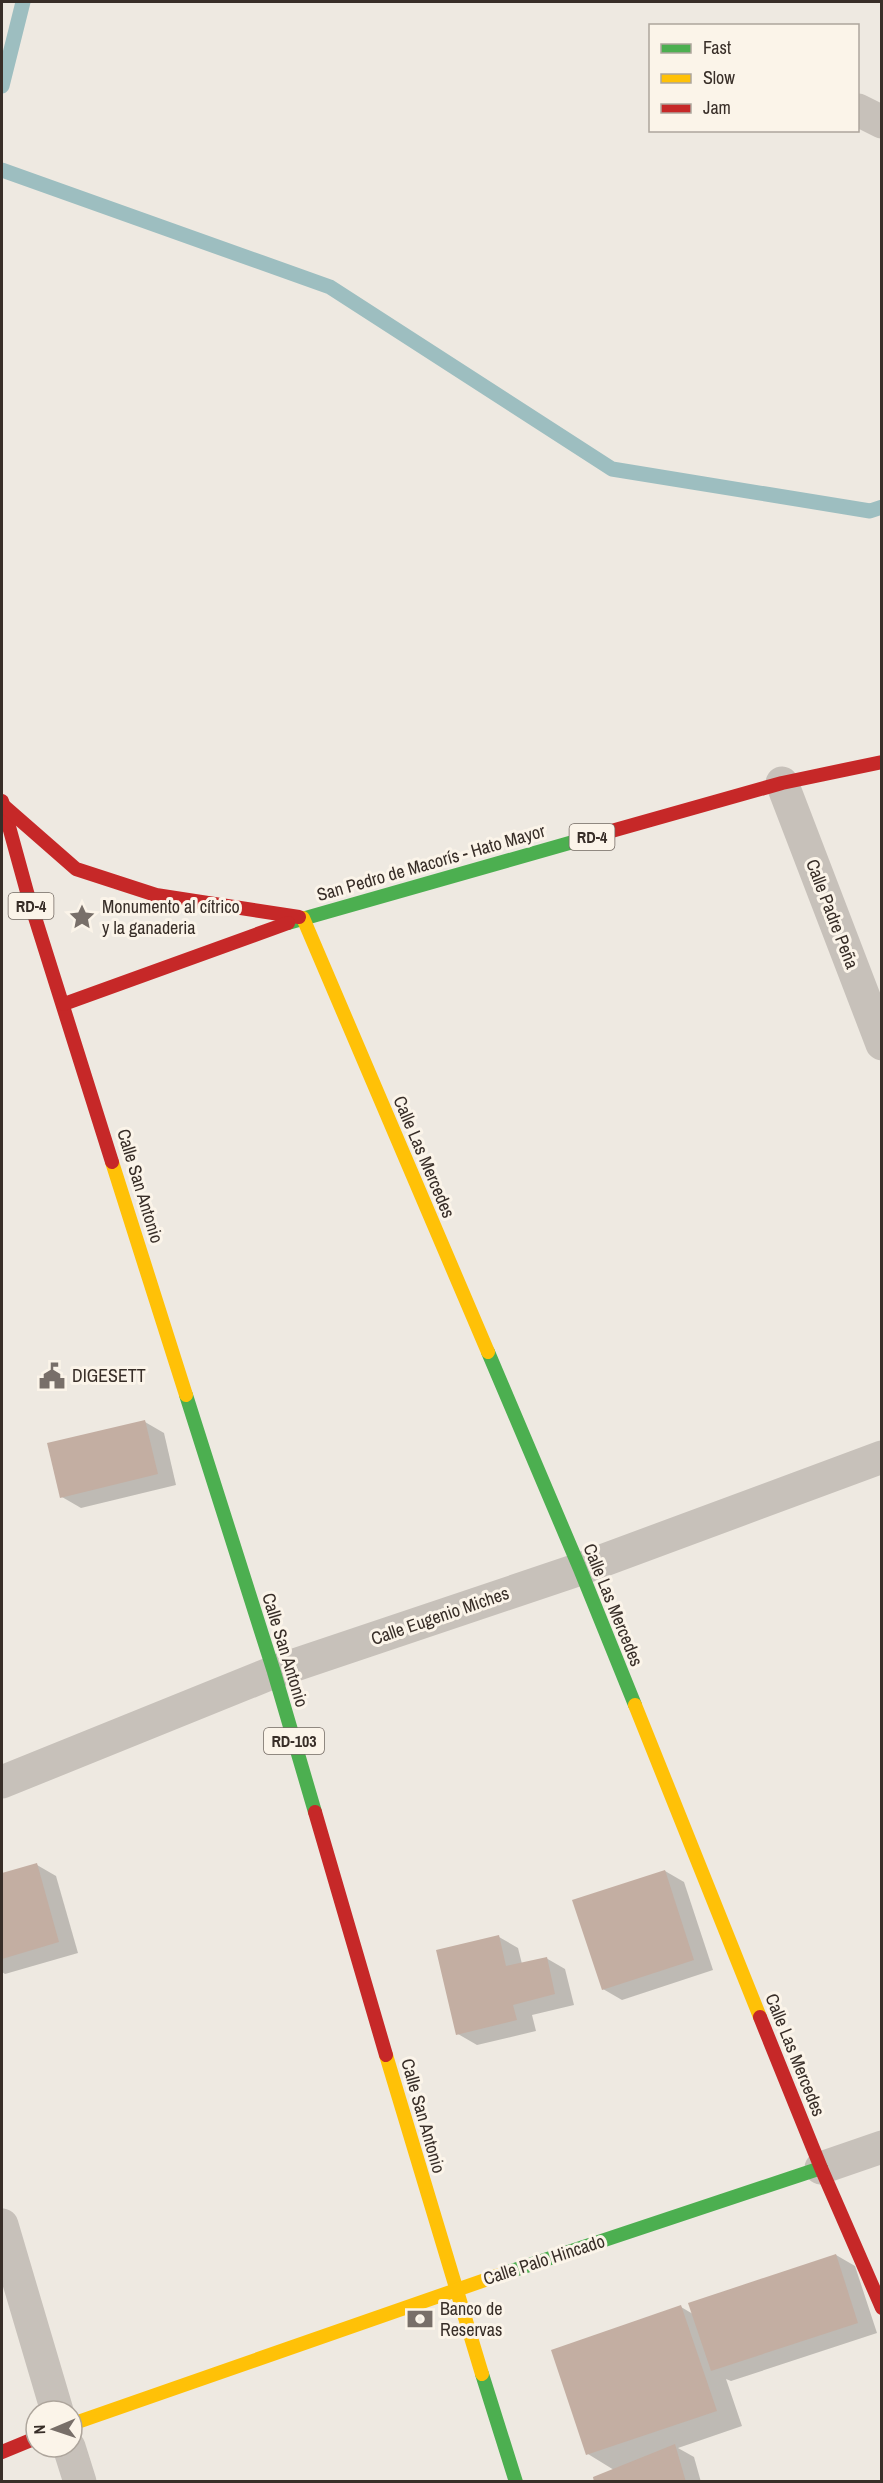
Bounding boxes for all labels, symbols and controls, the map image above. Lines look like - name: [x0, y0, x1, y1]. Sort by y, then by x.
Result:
- legend: [649, 24, 859, 132]
- text: Fast: [703, 35, 731, 60]
- text: Slow: [703, 65, 735, 90]
- text: Jam: [703, 95, 731, 120]
- street label: San Pedro de Macorís - Hato Mayor: [314, 818, 548, 907]
- road number: RD-4: [570, 824, 614, 850]
- street label: Calle Padre Peña: [800, 855, 865, 972]
- road number: RD-4: [9, 893, 54, 919]
- place label: Monumento al cítrico y la ganaderia: [102, 894, 240, 940]
- place icon: Monumento al cítrico y la ganaderia: [67, 902, 97, 932]
- street label: Calle Las Mercedes: [387, 1092, 461, 1222]
- street label: Calle San Antonio: [111, 1126, 170, 1246]
- public building icon: DIGESETT: [37, 1361, 67, 1391]
- place label: DIGESETT: [72, 1363, 146, 1388]
- street label: Calle Las Mercedes: [577, 1540, 649, 1670]
- street label: Calle Eugenio Miches: [367, 1580, 512, 1651]
- street label: Calle San Antonio: [256, 1590, 315, 1710]
- road number: RD-103: [264, 1728, 324, 1754]
- street label: Calle Las Mercedes: [759, 1990, 831, 2120]
- street label: Calle San Antonio: [395, 2056, 452, 2176]
- street label: Calle Palo Hincado: [480, 2228, 608, 2291]
- place label: Banco de Reservas: [440, 2296, 502, 2342]
- bank icon: Banco de Reservas: [405, 2304, 435, 2334]
- north arrow: [24, 2399, 84, 2459]
- text: N: [28, 2424, 50, 2435]

